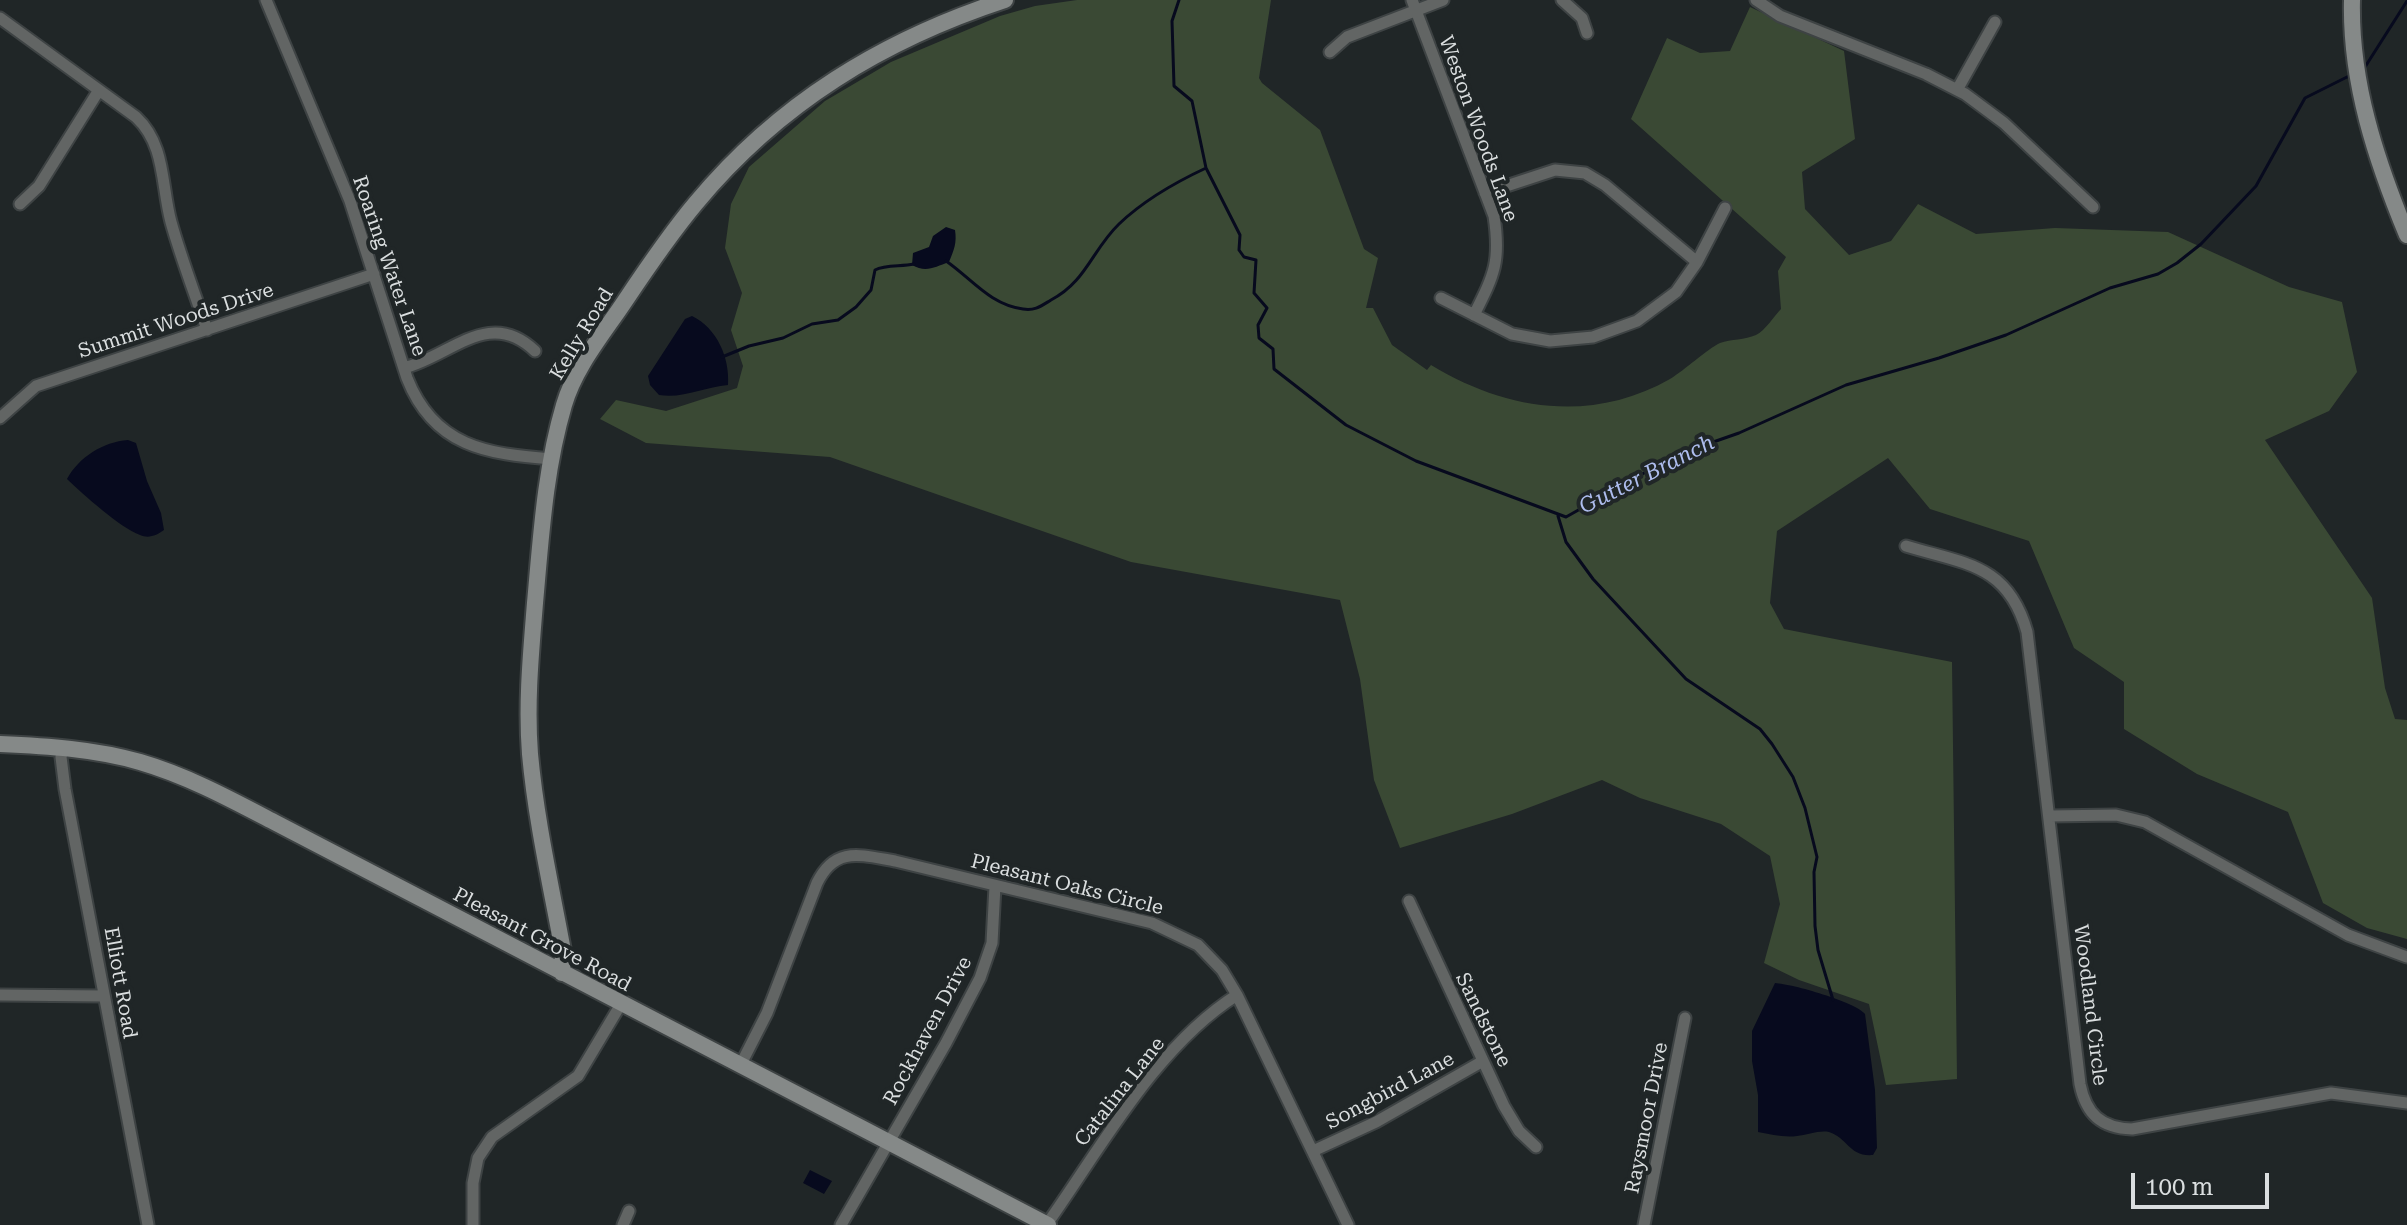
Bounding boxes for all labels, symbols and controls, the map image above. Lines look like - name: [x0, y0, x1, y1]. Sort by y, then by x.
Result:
- street label: Weston Woods Lane: [1433, 33, 1523, 225]
- street label: Roaring Water Lane: [347, 173, 431, 359]
- street label: Summit Woods Drive: [75, 278, 277, 364]
- street label: Kelly Road: [545, 284, 619, 384]
- water label: Gutter Branch: [1575, 430, 1719, 520]
- street label: Pleasant Oaks Circle: [968, 849, 1166, 921]
- street label: Pleasant Grove Road: [449, 883, 635, 997]
- street label: Woodland Circle: [2068, 923, 2112, 1087]
- street label: Elliott Road: [98, 925, 142, 1041]
- street label: Rockhaven Drive: [879, 953, 977, 1109]
- street label: Sandstone: [1450, 969, 1516, 1071]
- street label: Catalina Lane: [1070, 1033, 1170, 1151]
- street label: Raysmoor Drive: [1621, 1040, 1673, 1196]
- street label: Songbird Lane: [1322, 1047, 1458, 1135]
- scale bar: [2135, 1157, 2273, 1207]
- text: 100 m: [2145, 1173, 2213, 1201]

